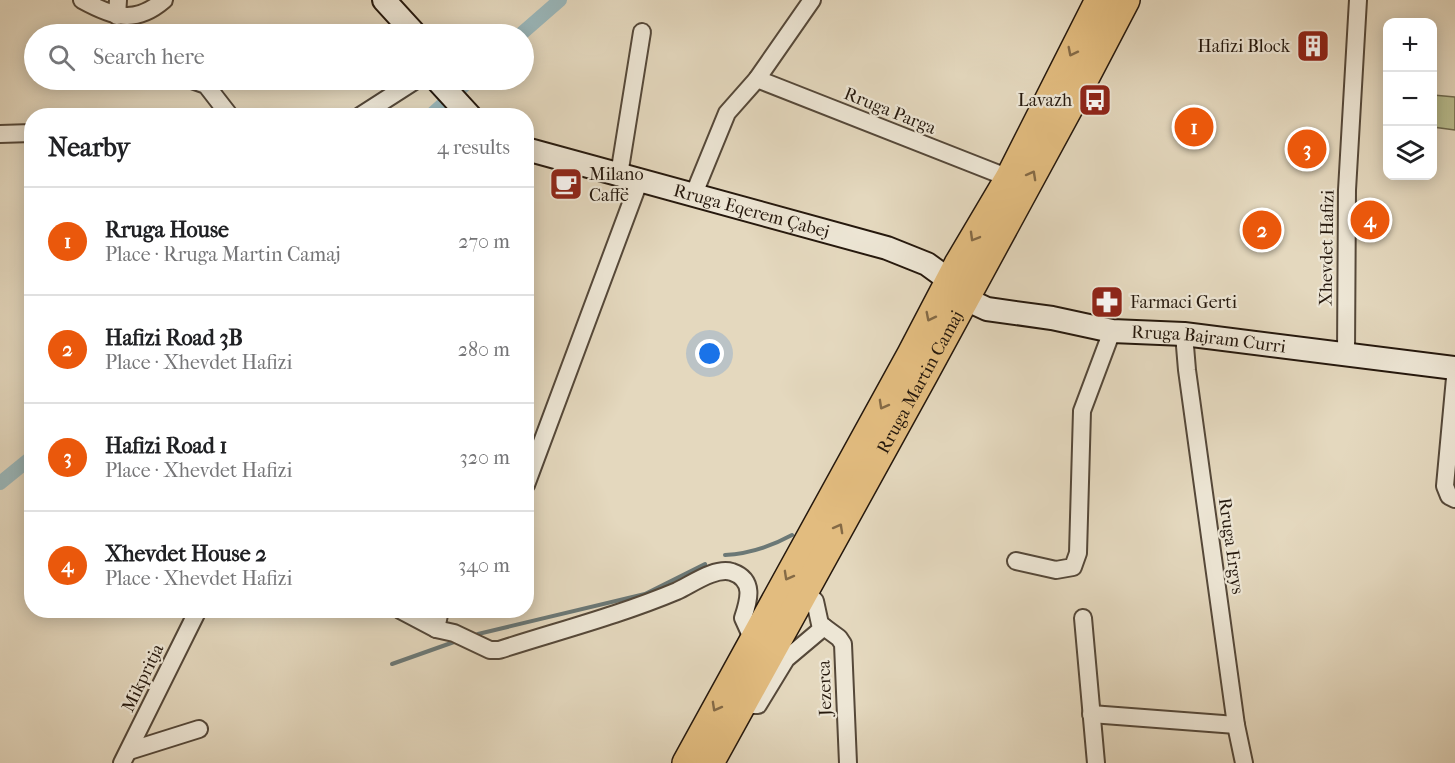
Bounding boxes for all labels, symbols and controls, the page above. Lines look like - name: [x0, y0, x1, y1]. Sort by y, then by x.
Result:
- map controls: [1383, 18, 1437, 180]
- button: +: [1383, 18, 1437, 72]
- search box: [24, 24, 534, 90]
- building icon: Hafizi Block: [1295, 28, 1331, 64]
- place label: Hafizi Block: [1197, 36, 1291, 57]
- icon: search: [45, 41, 78, 74]
- text: Search here: [93, 44, 205, 70]
- one-way arrow: [1068, 46, 1080, 57]
- button: −: [1383, 72, 1437, 126]
- bus stop icon: Lavazh: [1077, 82, 1113, 118]
- street label: Rruga Parga: [841, 83, 940, 139]
- place label: Lavazh: [1018, 90, 1072, 111]
- pin: 1: [1174, 104, 1214, 150]
- pin: 3: [1288, 126, 1326, 172]
- button: layers: [1383, 126, 1437, 180]
- text: Nearby: [48, 132, 130, 163]
- text: 4 results: [437, 136, 510, 159]
- place label: Milano Caffe: [589, 164, 644, 206]
- cafe icon: Milano Caffe: [548, 166, 584, 202]
- one-way arrow: [1025, 170, 1036, 181]
- street label: Rruga Eqerem Çabej: [671, 180, 832, 242]
- street label: Xhevdet Hafizi: [1315, 189, 1339, 306]
- pin: 4: [1350, 198, 1390, 242]
- pin: 2: [1242, 208, 1282, 252]
- text: Rruga House: [105, 217, 229, 243]
- text: 1: [64, 230, 71, 253]
- text: 270 m: [458, 230, 510, 253]
- one-way arrow: [969, 231, 981, 241]
- text: Place · Rruga Martin Camaj: [105, 243, 341, 266]
- pharmacy icon: Farmaci Gerti: [1089, 284, 1125, 320]
- place label: Farmaci Gerti: [1130, 292, 1238, 313]
- street label: Rruga Martin Camaj: [872, 307, 967, 457]
- one-way arrow: [926, 311, 937, 321]
- street label: Rruga Bajram Curri: [1131, 321, 1288, 357]
- text: Hafizi Road 3B: [105, 325, 243, 351]
- text: 2: [62, 338, 73, 361]
- text: 280 m: [458, 338, 510, 361]
- your location: [695, 339, 724, 368]
- text: Place · Xhevdet Hafizi: [105, 351, 292, 374]
- one-way arrow: [879, 399, 890, 409]
- text: Hafizi Road 1: [105, 433, 227, 459]
- text: 3: [63, 446, 72, 469]
- text: 320 m: [460, 446, 510, 469]
- text: Place · Xhevdet Hafizi: [105, 459, 292, 482]
- street label: Rruga Ergys: [1214, 496, 1248, 596]
- one-way arrow: [832, 524, 844, 534]
- text: Xhevdet House 2: [105, 541, 267, 567]
- text: 4: [62, 554, 73, 577]
- text: 340 m: [458, 554, 510, 577]
- text: Place · Xhevdet Hafizi: [105, 567, 292, 590]
- one-way arrow: [784, 570, 795, 580]
- street label: Mikpritja: [118, 640, 169, 715]
- street label: Jezerca: [814, 659, 837, 718]
- one-way arrow: [712, 700, 723, 711]

